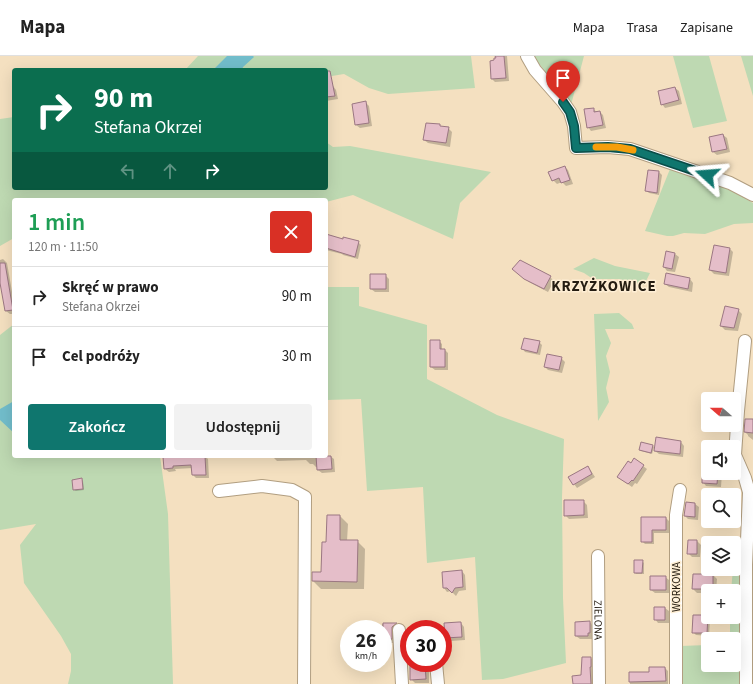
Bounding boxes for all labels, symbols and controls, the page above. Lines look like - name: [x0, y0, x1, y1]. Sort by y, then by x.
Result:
- text: Mapa: [20, 14, 65, 41]
- text: Mapa: [573, 18, 605, 38]
- text: Trasa: [627, 18, 658, 38]
- text: Zapisane: [680, 18, 733, 38]
- pin: [546, 61, 580, 102]
- icon: arrive: [552, 67, 574, 89]
- text: 90 m: [94, 78, 153, 118]
- icon: right: [28, 84, 80, 136]
- text: Stefana Okrzei: [94, 115, 202, 140]
- position arrow: [686, 154, 728, 196]
- icon: left: [117, 160, 139, 182]
- icon: ahead: [159, 160, 181, 182]
- icon: right: [201, 160, 223, 182]
- text: 1 min: [28, 205, 85, 240]
- button: close: [270, 211, 312, 253]
- text: 120 m · 11:50: [28, 238, 98, 256]
- district label: KRZYŻKOWICE: [551, 276, 657, 297]
- text: Skręć w prawo: [62, 277, 159, 298]
- icon: right: [28, 286, 50, 308]
- text: 90 m: [282, 286, 312, 307]
- text: Stefana Okrzei: [62, 298, 140, 316]
- icon: arrive: [28, 346, 50, 368]
- text: Cel podróży: [62, 346, 140, 367]
- text: 30 m: [282, 346, 312, 367]
- north arrow: [701, 392, 741, 432]
- map controls: [701, 392, 741, 672]
- button: Zakończ: [28, 404, 166, 450]
- button: Udostępnij: [174, 404, 312, 450]
- button: sound: [701, 440, 741, 480]
- button: search: [701, 488, 741, 528]
- button: layers: [701, 536, 741, 576]
- street label: WORKOWA: [669, 562, 684, 612]
- button: +: [701, 584, 741, 624]
- street label: ZIELONA: [591, 600, 606, 640]
- speed limit sign: 30: [400, 620, 452, 672]
- text: 26: [355, 627, 377, 655]
- button: −: [701, 632, 741, 672]
- text: km/h: [355, 649, 377, 663]

